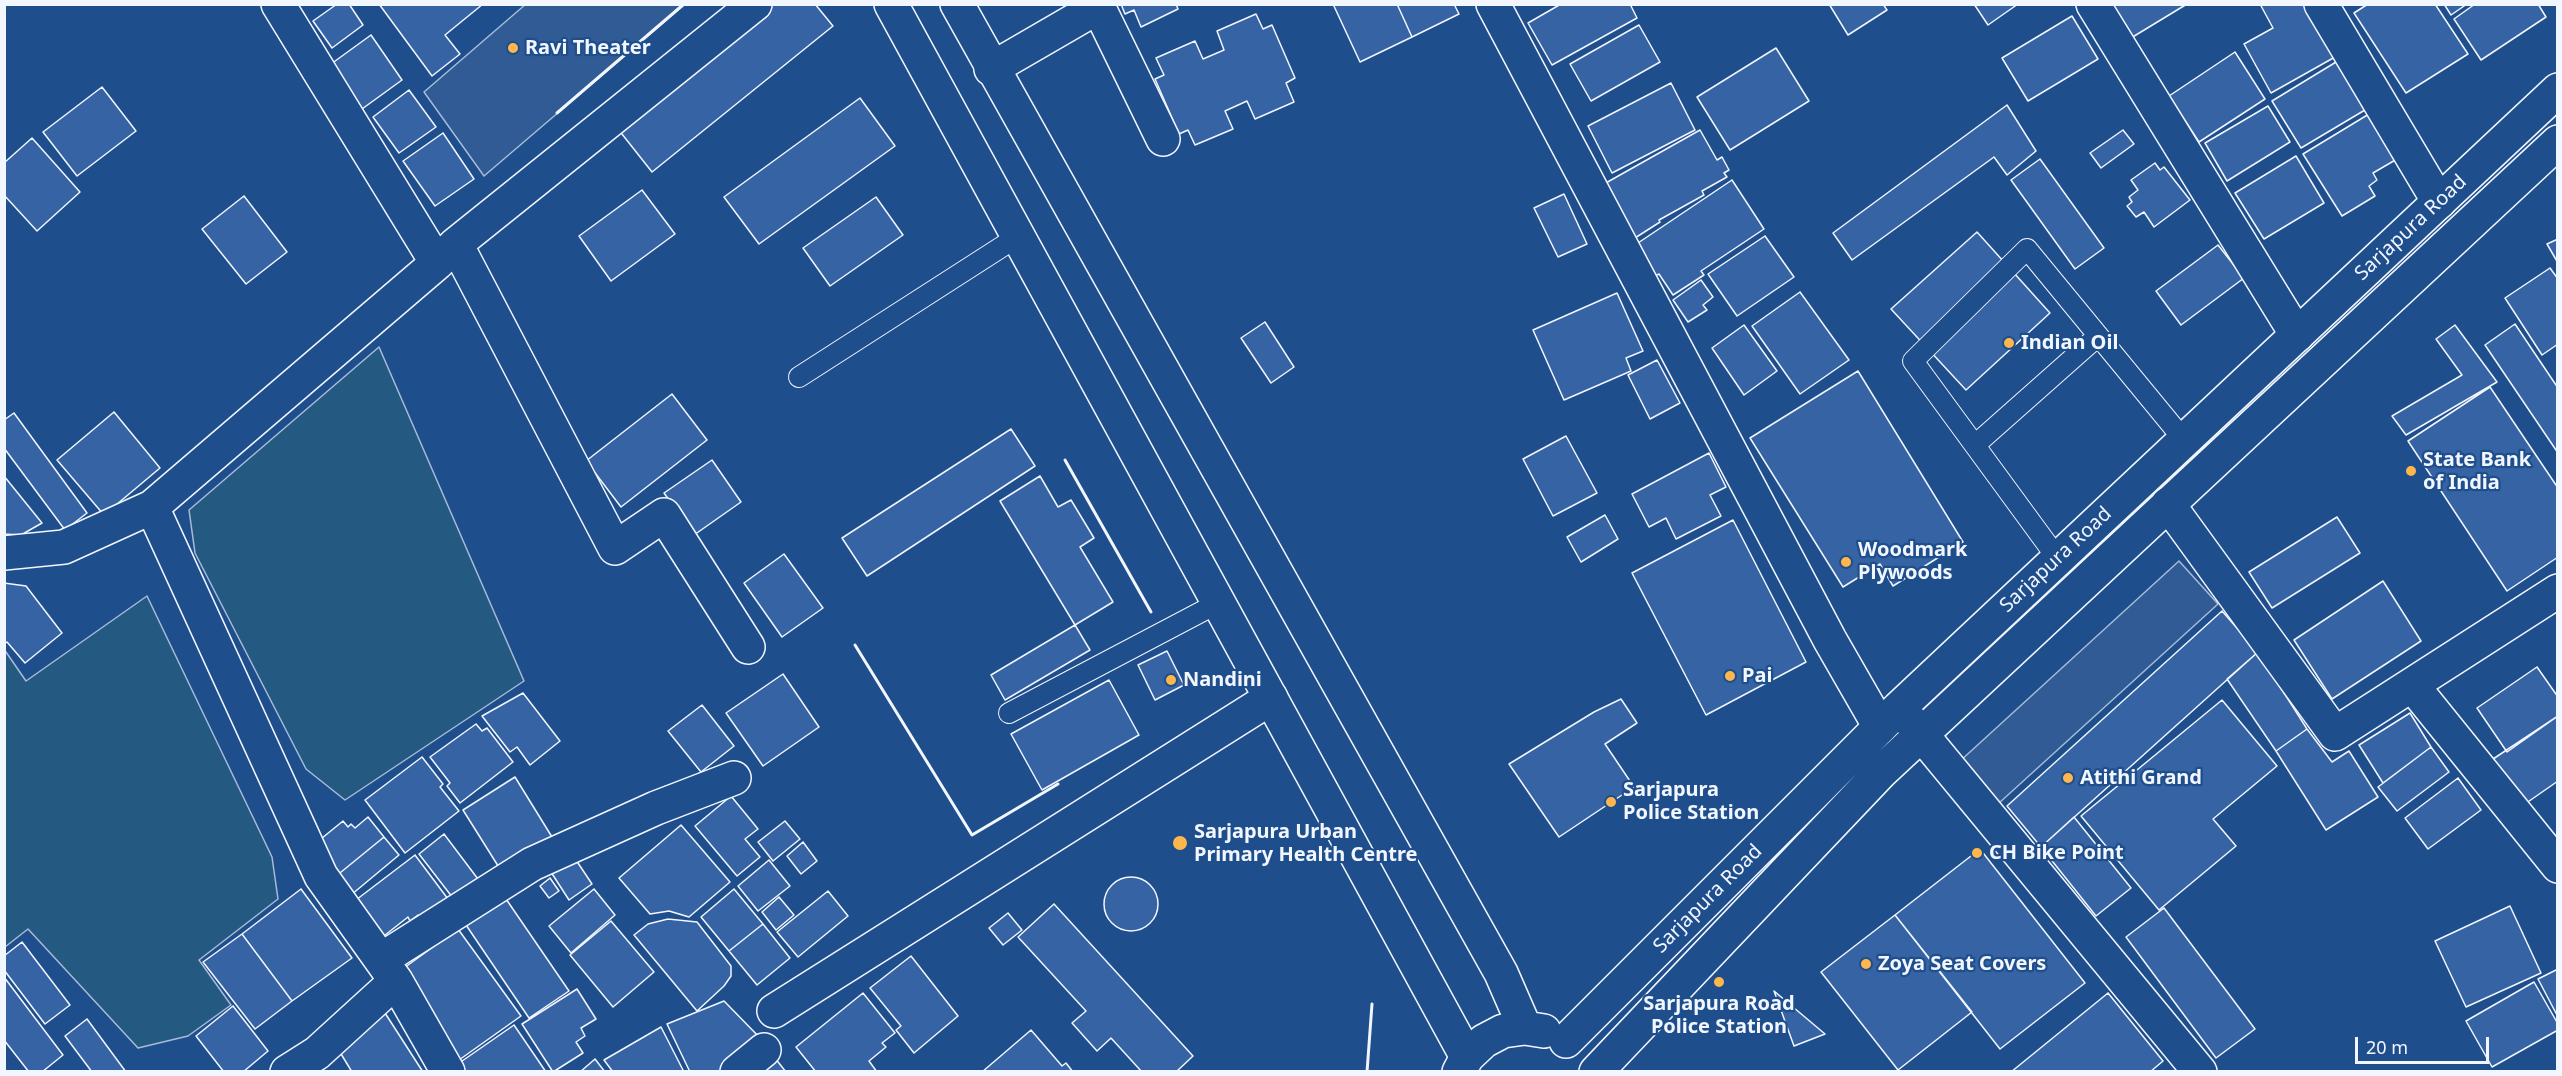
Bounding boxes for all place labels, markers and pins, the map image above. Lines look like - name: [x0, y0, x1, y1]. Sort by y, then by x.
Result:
- place label: Ravi Theater: [525, 36, 651, 60]
- marker: Ravi Theater: [506, 41, 520, 55]
- place label: Indian Oil: [2021, 331, 2118, 355]
- marker: Indian Oil: [2002, 336, 2016, 350]
- place label: State Bank of India: [2423, 448, 2531, 495]
- marker: State Bank of India: [2404, 464, 2418, 478]
- place label: Woodmark Plywoods: [1858, 538, 1967, 585]
- marker: Woodmark Plywoods: [1839, 555, 1853, 569]
- place label: Pai: [1742, 664, 1772, 688]
- place label: Nandini: [1183, 668, 1262, 692]
- marker: Pai: [1723, 669, 1737, 683]
- marker: Nandini: [1164, 673, 1178, 687]
- place label: Atithi Grand: [2080, 766, 2202, 790]
- marker: Atithi Grand: [2061, 771, 2075, 785]
- place label: Sarjapura Police Station: [1623, 778, 1759, 825]
- marker: Sarjapura Police Station: [1604, 795, 1618, 809]
- place label: Sarjapura Urban Primary Health Centre: [1194, 820, 1417, 867]
- marker: Sarjapura Urban Primary Health Centre: [1171, 834, 1189, 852]
- place label: CH Bike Point: [1989, 841, 2124, 865]
- marker: CH Bike Point: [1970, 846, 1984, 860]
- place label: Zoya Seat Covers: [1878, 952, 2046, 976]
- marker: Zoya Seat Covers: [1859, 957, 1873, 971]
- marker: Sarjapura Road Police Station: [1712, 975, 1726, 989]
- place label: Sarjapura Road Police Station: [1643, 992, 1795, 1039]

